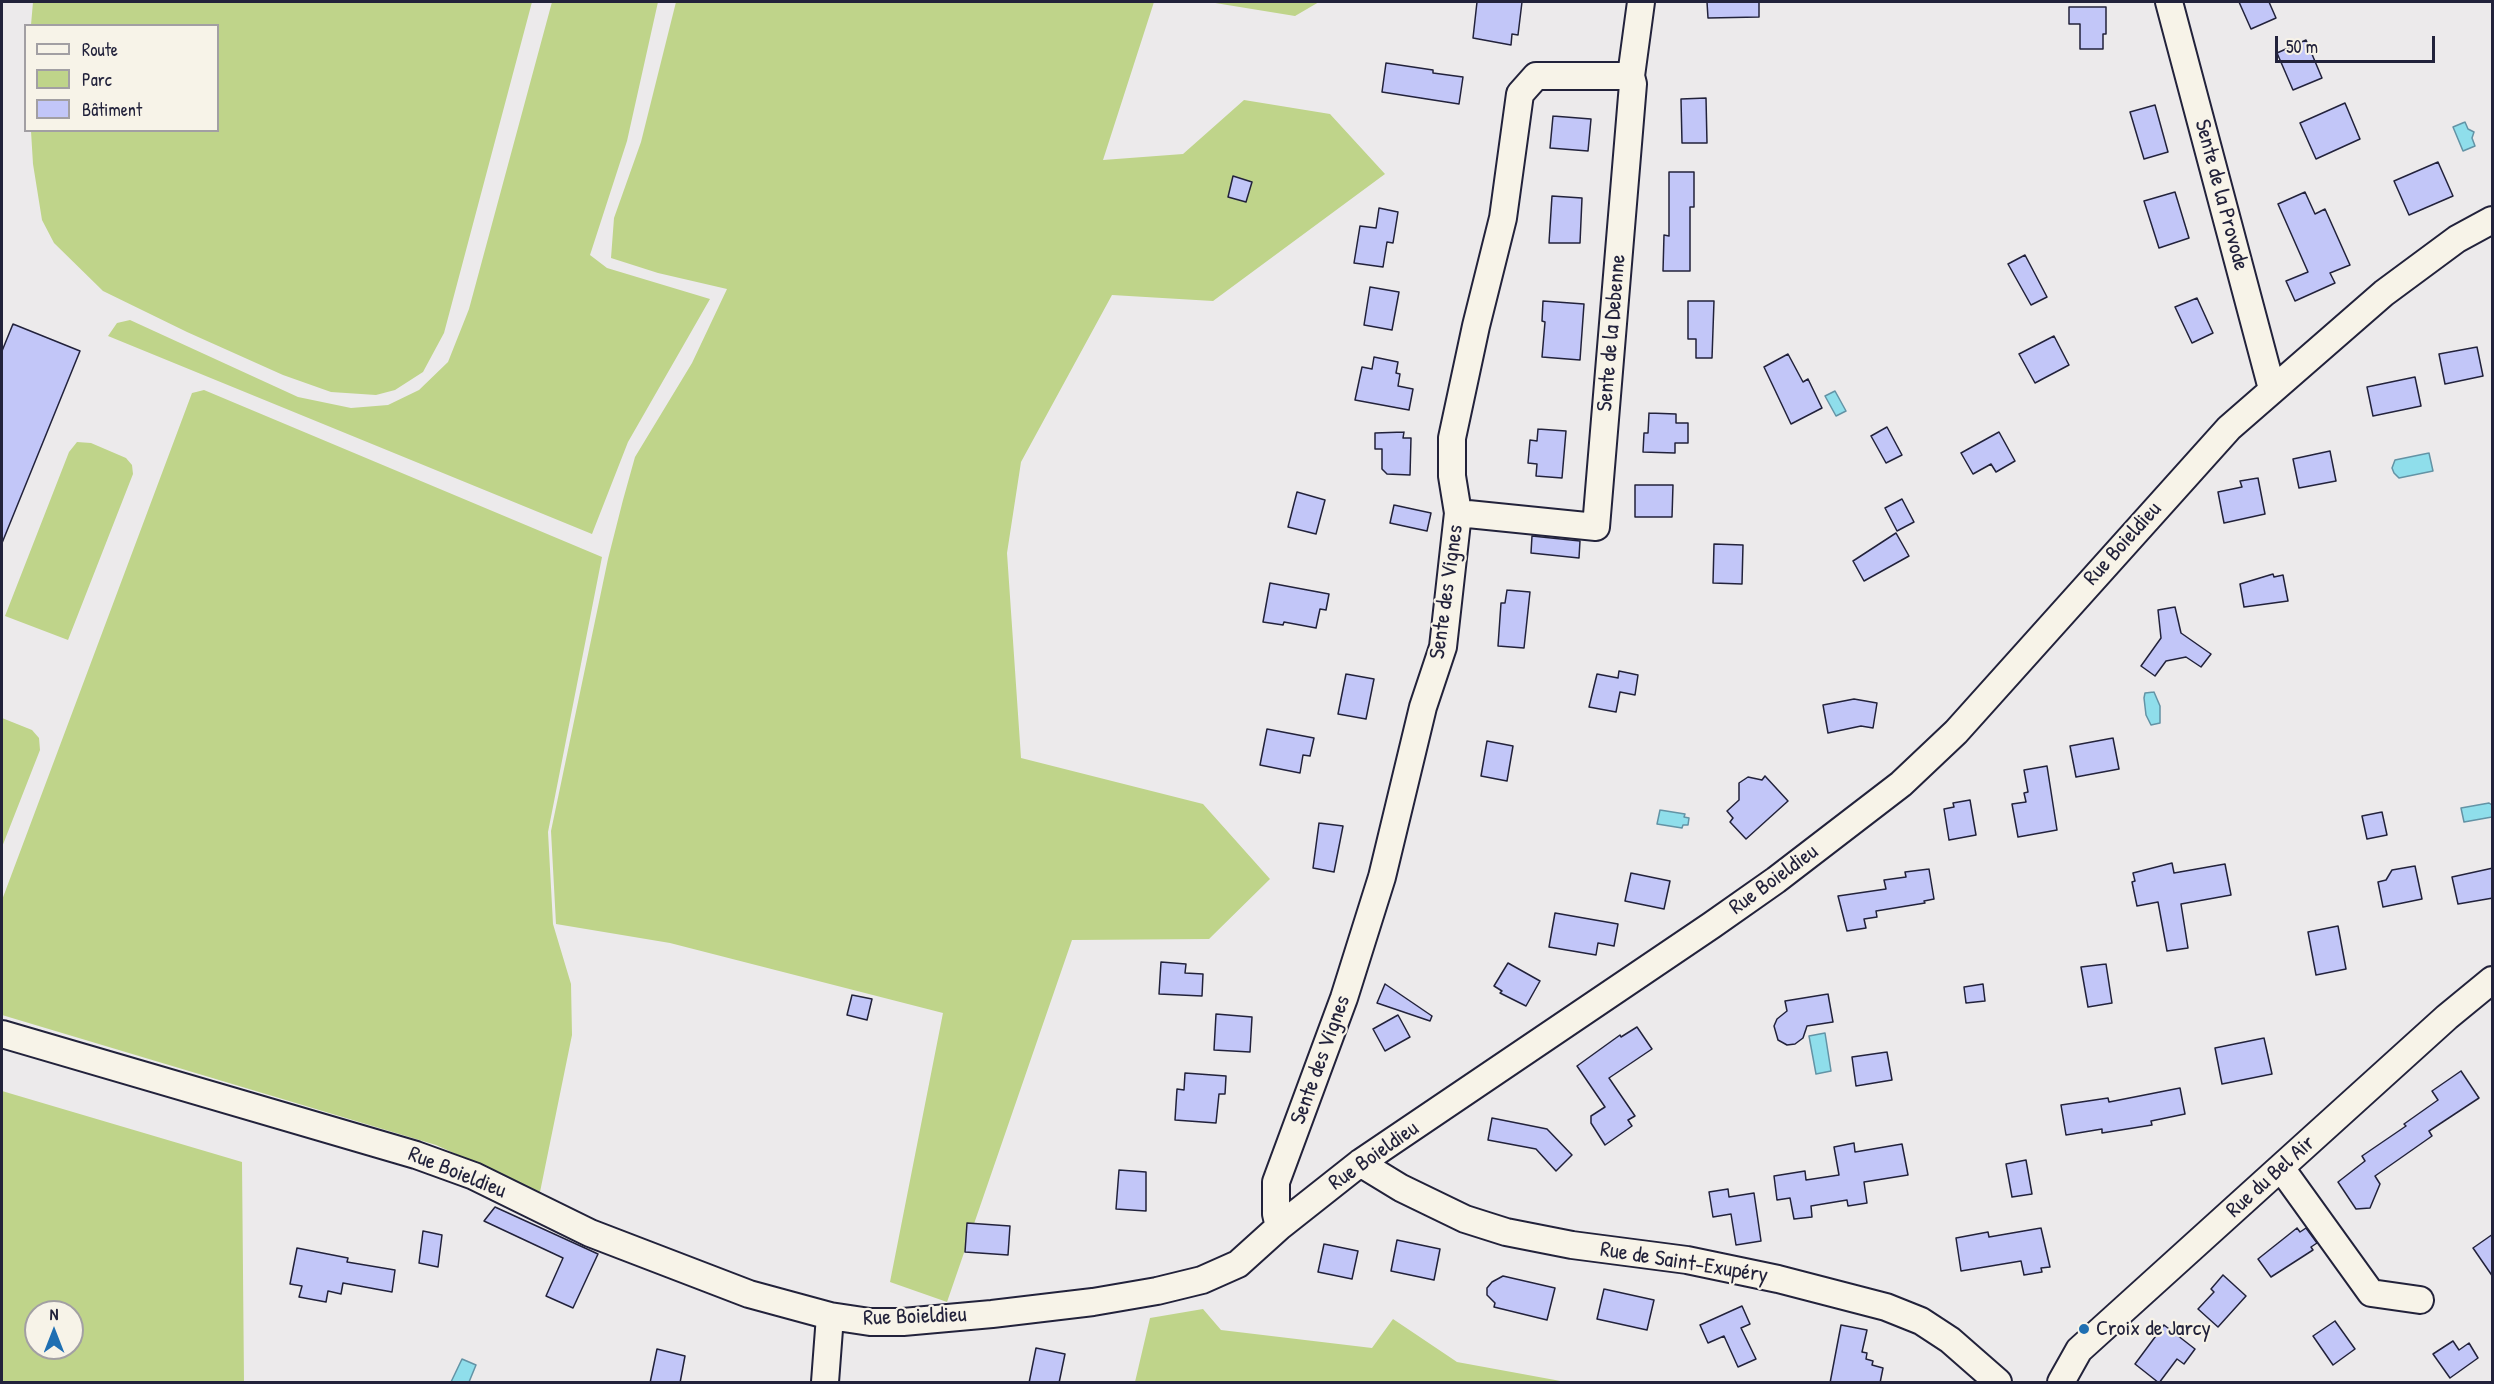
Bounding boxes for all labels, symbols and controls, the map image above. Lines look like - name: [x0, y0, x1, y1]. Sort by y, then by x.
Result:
- legend: [24, 24, 219, 132]
- scale bar: [2278, 24, 2438, 62]
- text: 50 m: [2286, 34, 2318, 59]
- text: Route: [82, 37, 118, 62]
- text: Parc: [82, 67, 112, 92]
- text: Bâtiment: [82, 97, 142, 122]
- street label: Sente de la Provode: [2188, 117, 2254, 273]
- street label: Sente de la Debenne: [1592, 253, 1632, 413]
- street label: Rue Boieldieu: [2079, 497, 2167, 591]
- street label: Sente des Vignes: [1425, 523, 1469, 661]
- street label: Rue Boieldieu: [1724, 839, 1824, 921]
- street label: Sente des Vignes: [1285, 992, 1357, 1128]
- street label: Rue Boieldieu: [1324, 1116, 1424, 1196]
- street label: Rue du Bel Air: [2221, 1130, 2321, 1224]
- street label: Rue Boieldieu: [404, 1141, 510, 1205]
- street label: Rue de Saint-Exupéry: [1598, 1237, 1770, 1289]
- north arrow: [24, 1300, 84, 1360]
- street label: Rue Boieldieu: [863, 1302, 967, 1332]
- text: N: [50, 1303, 58, 1325]
- place label: Croix de Jarcy: [2096, 1316, 2211, 1342]
- marker: Croix de Jarcy: [2077, 1322, 2091, 1336]

